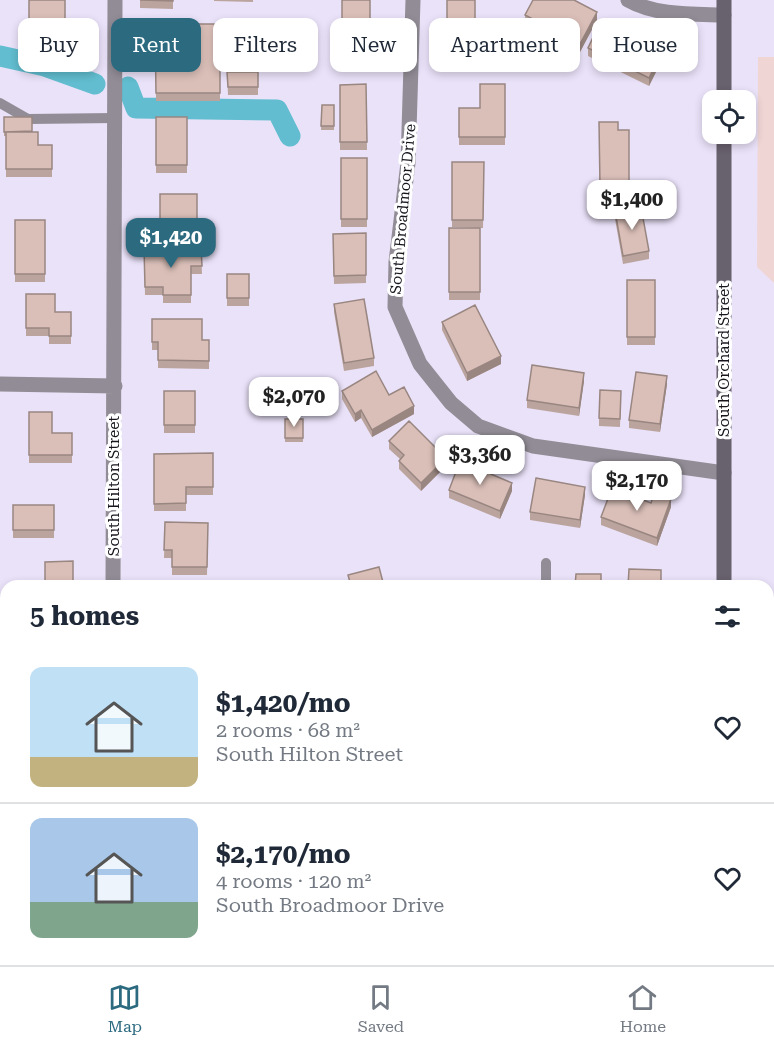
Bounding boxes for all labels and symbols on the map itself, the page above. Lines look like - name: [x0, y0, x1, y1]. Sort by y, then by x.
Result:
- street label: South Broadmoor Drive: [387, 123, 419, 295]
- pin: $1,400: [583, 180, 681, 231]
- pin: $1,420: [122, 218, 220, 269]
- street label: South Orchard Street: [715, 283, 733, 437]
- pin: $2,070: [245, 377, 343, 428]
- street label: South Hilton Street: [105, 415, 123, 556]
- pin: $3,360: [431, 435, 529, 486]
- pin: $2,170: [588, 461, 686, 512]

